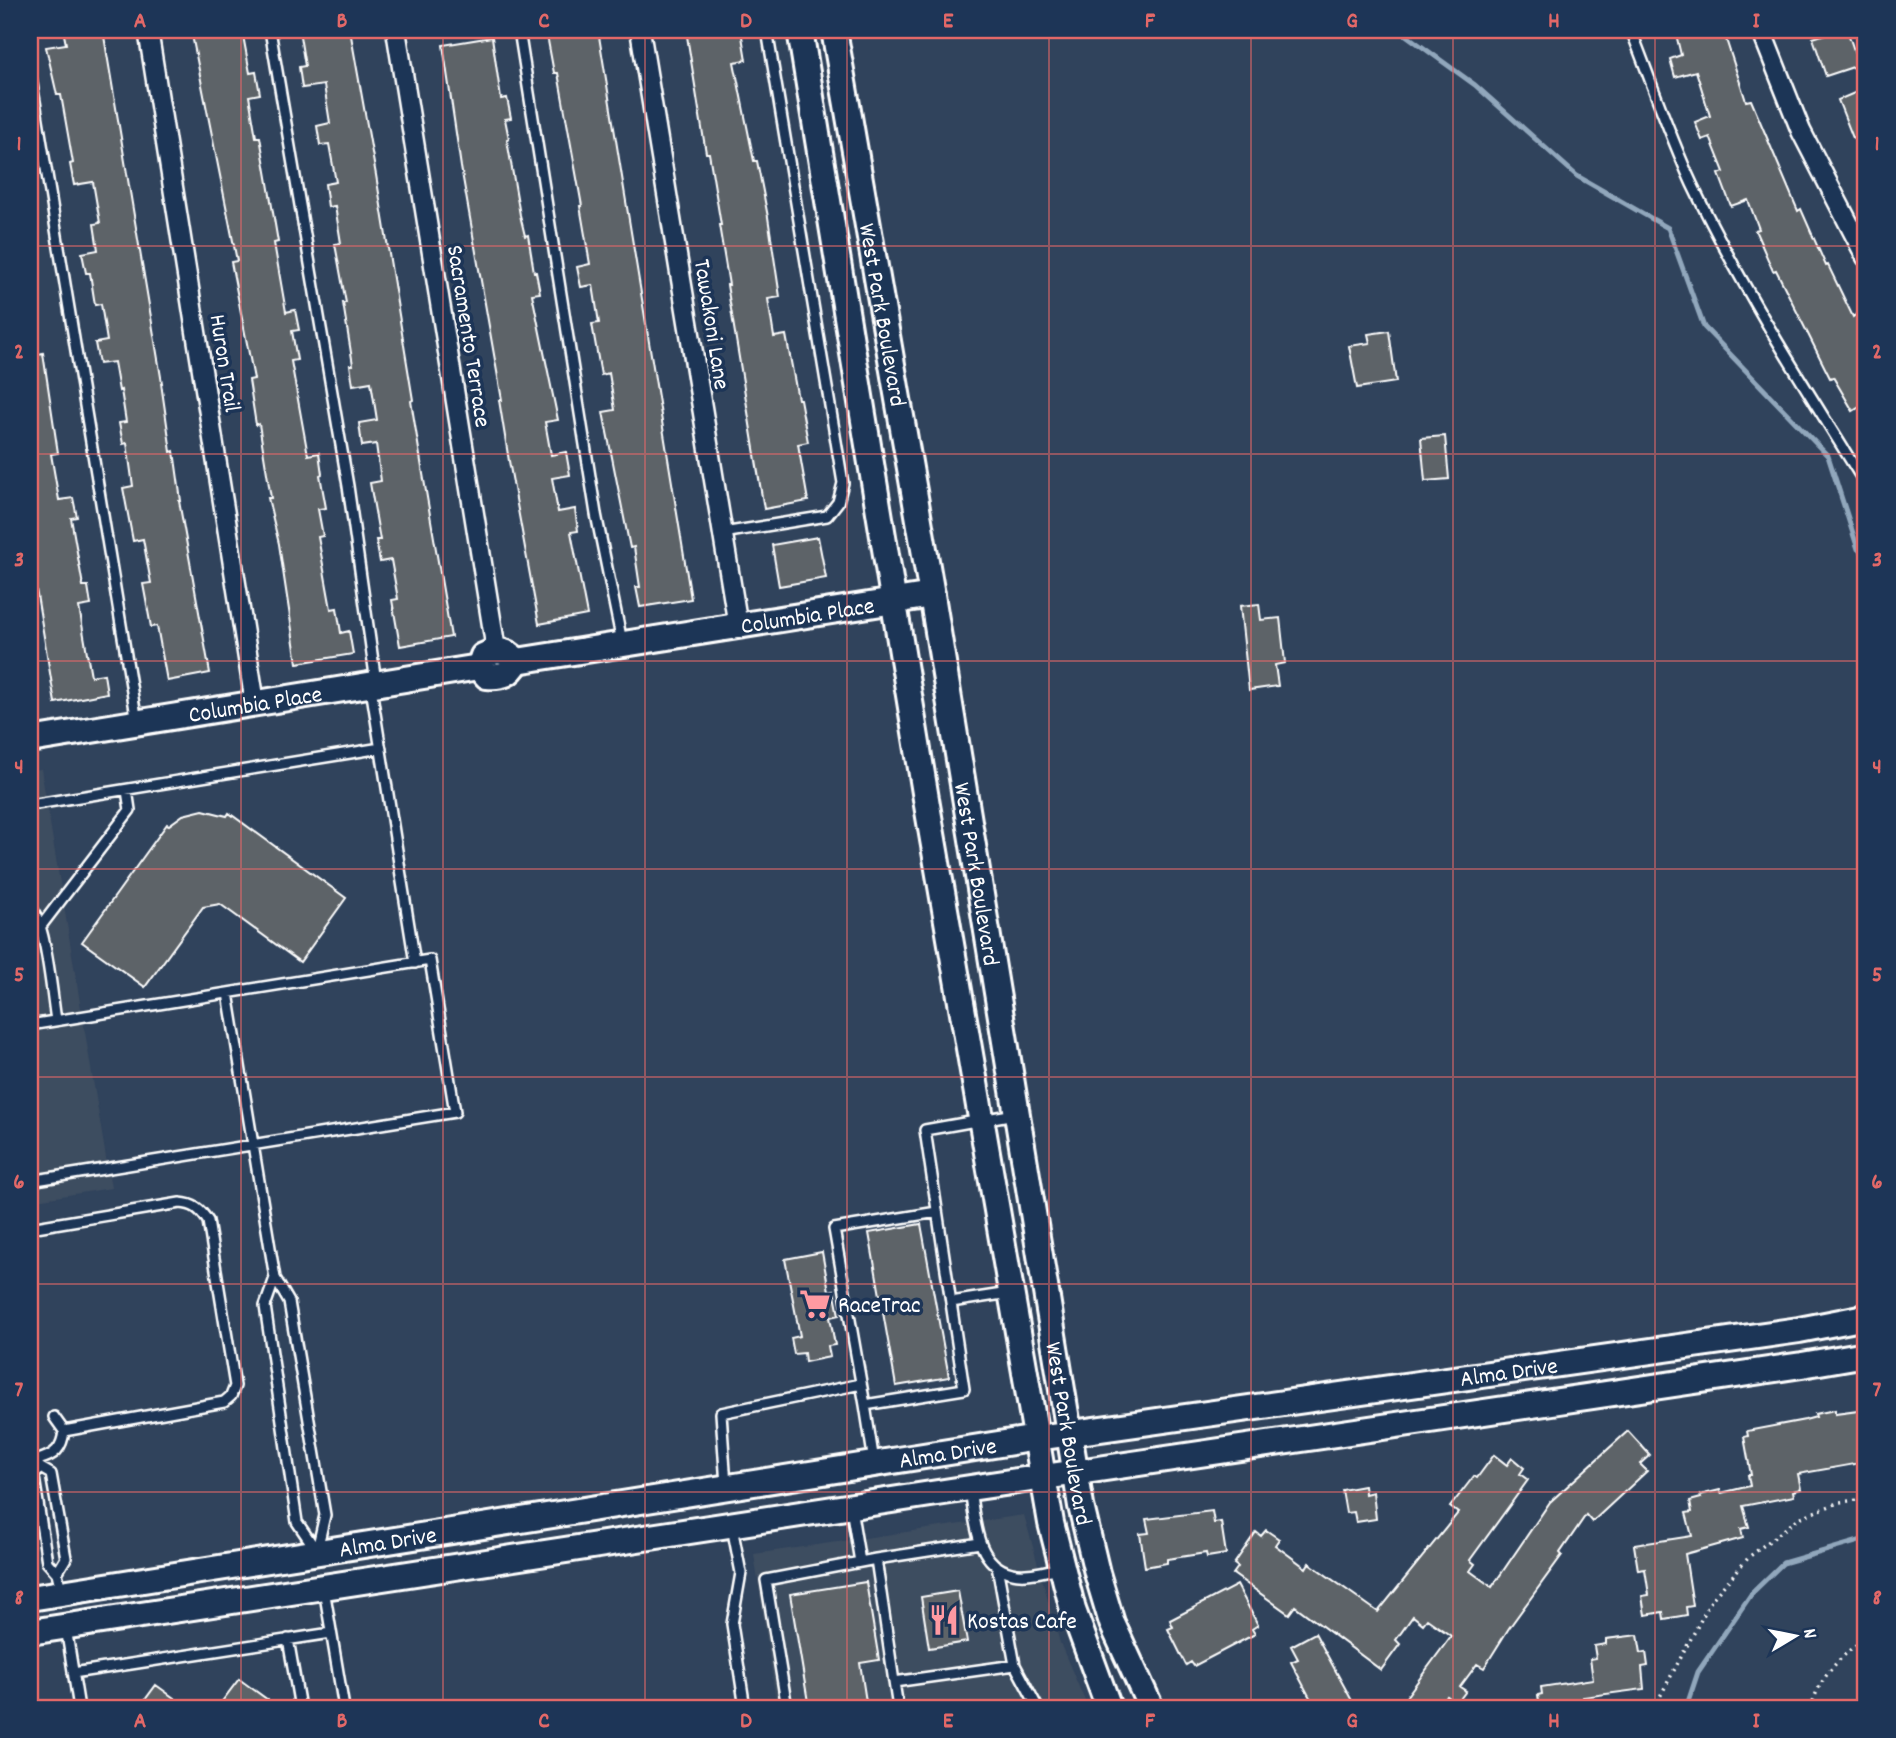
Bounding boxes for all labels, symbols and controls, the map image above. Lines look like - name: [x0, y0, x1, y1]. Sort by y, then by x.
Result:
- text: A: [134, 6, 146, 39]
- text: B: [337, 6, 348, 39]
- text: C: [538, 6, 550, 39]
- text: D: [740, 6, 752, 39]
- text: E: [943, 6, 954, 39]
- text: F: [1145, 6, 1156, 39]
- text: G: [1346, 6, 1358, 39]
- text: H: [1548, 6, 1560, 39]
- text: I: [1752, 6, 1760, 39]
- text: 1: [16, 129, 22, 162]
- text: 1: [1874, 129, 1880, 162]
- street label: West Park Boulevard: [848, 221, 913, 410]
- street label: Sacramento Terrace: [436, 243, 498, 430]
- street label: Tawakoni Lane: [683, 257, 737, 392]
- street label: Huron Trail: [199, 312, 248, 415]
- text: 2: [14, 337, 24, 370]
- text: 2: [1872, 337, 1882, 370]
- text: 3: [14, 545, 24, 578]
- text: 3: [1872, 545, 1882, 578]
- street label: Columbia Place: [739, 590, 877, 645]
- street label: Columbia Place: [186, 679, 325, 734]
- text: 4: [14, 752, 24, 785]
- text: 4: [1872, 752, 1882, 785]
- street label: West Park Boulevard: [943, 780, 1006, 969]
- text: 5: [14, 960, 24, 993]
- text: 5: [1872, 960, 1882, 993]
- text: 6: [13, 1167, 25, 1200]
- text: 6: [1871, 1167, 1883, 1200]
- supermarket icon: RaceTrac: [798, 1287, 832, 1321]
- place label: RaceTrac: [838, 1290, 921, 1324]
- street label: West Park Boulevard: [1034, 1340, 1099, 1529]
- street label: Alma Drive: [1458, 1350, 1560, 1398]
- text: 7: [15, 1375, 24, 1408]
- text: 7: [1873, 1375, 1882, 1408]
- street label: Alma Drive: [897, 1431, 999, 1480]
- street label: Alma Drive: [337, 1520, 439, 1569]
- text: 8: [14, 1583, 24, 1616]
- text: 8: [1872, 1583, 1882, 1616]
- north arrow: [1759, 1602, 1829, 1672]
- restaurant icon: Kostas Cafe: [927, 1603, 961, 1637]
- place label: Kostas Cafe: [967, 1606, 1077, 1640]
- text: N: [1794, 1627, 1822, 1641]
- text: A: [134, 1706, 146, 1738]
- text: B: [337, 1706, 348, 1738]
- text: C: [538, 1706, 550, 1738]
- text: D: [740, 1706, 752, 1738]
- text: E: [943, 1706, 954, 1738]
- text: F: [1145, 1706, 1156, 1738]
- text: G: [1346, 1706, 1358, 1738]
- text: H: [1548, 1706, 1560, 1738]
- text: I: [1752, 1706, 1760, 1738]

